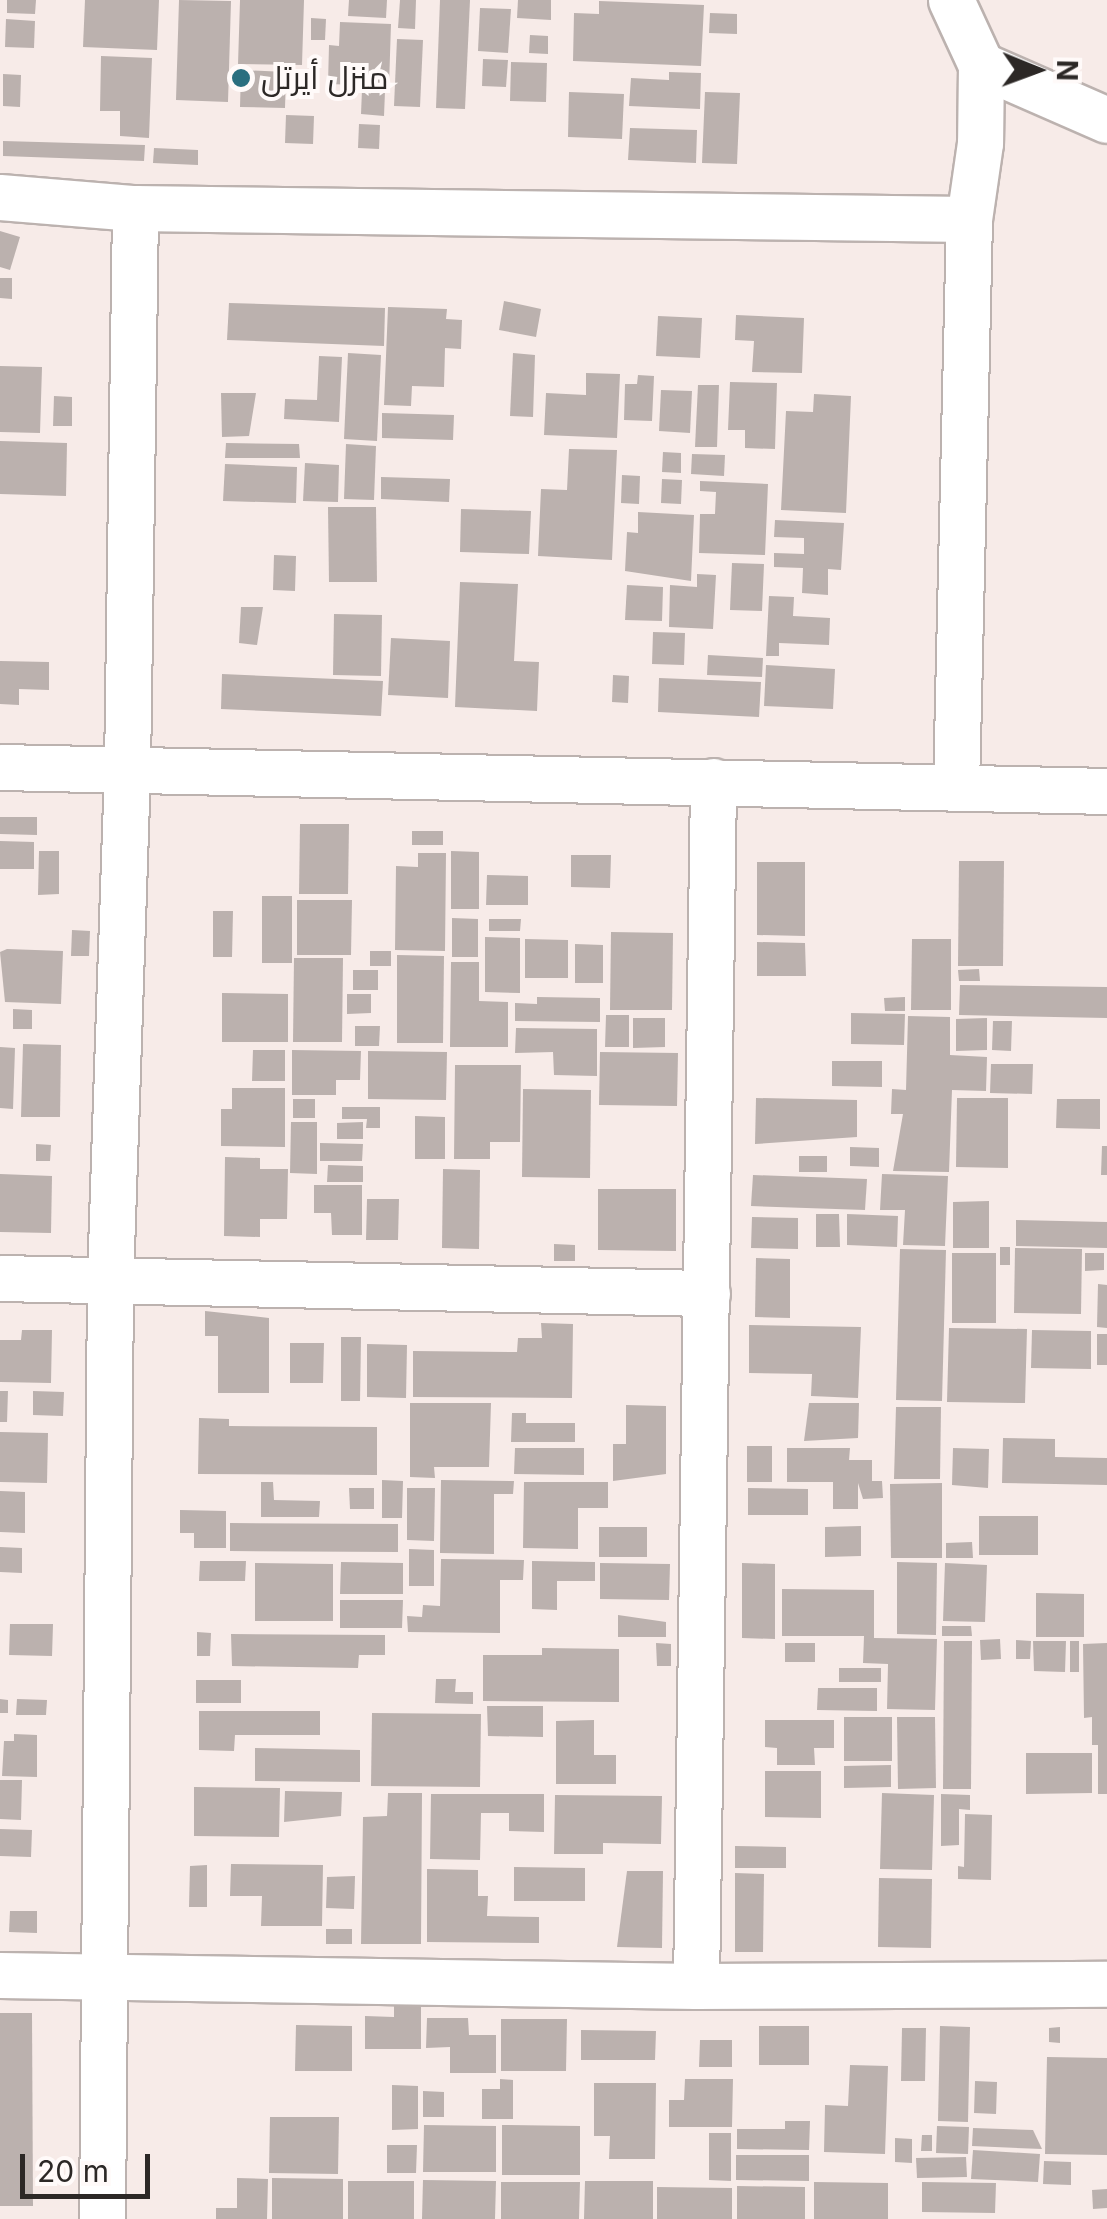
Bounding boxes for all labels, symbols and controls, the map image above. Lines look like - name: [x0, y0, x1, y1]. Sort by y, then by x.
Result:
- north arrow: [987, 20, 1087, 120]
- place label: منزل أيرتل: [261, 59, 389, 97]
- text: N: [1050, 60, 1084, 81]
- marker: منزل أيرتل: [230, 67, 252, 89]
- scale bar: [25, 2134, 155, 2196]
- text: 20 m: [37, 2153, 109, 2189]

